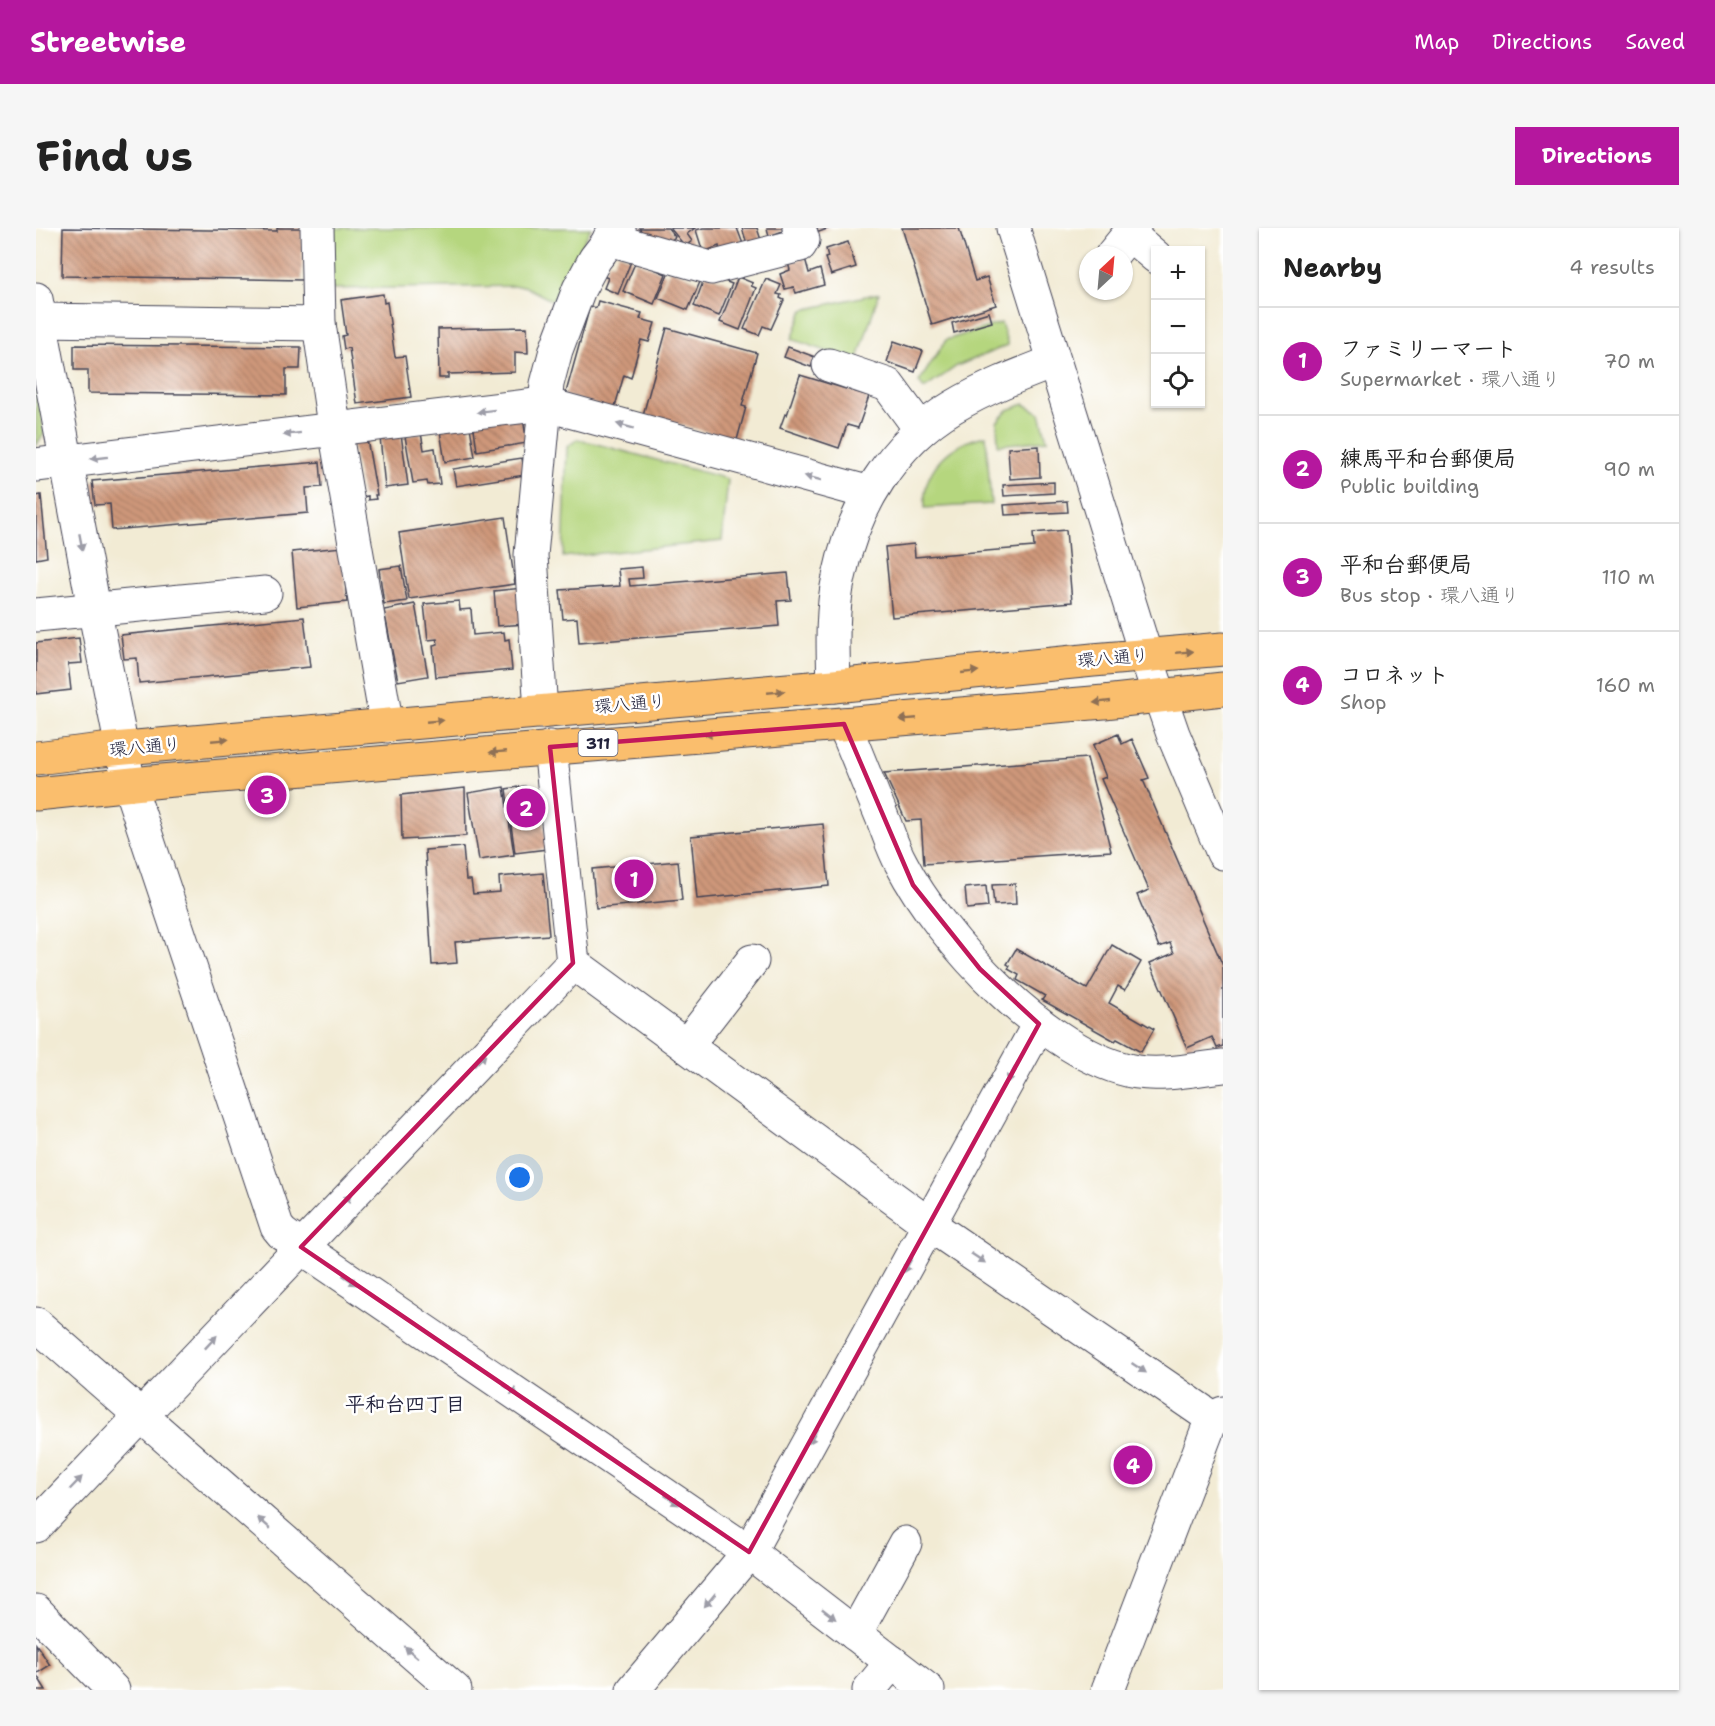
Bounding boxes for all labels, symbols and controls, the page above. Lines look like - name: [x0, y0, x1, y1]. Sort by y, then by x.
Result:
- text: Streetwise: [30, 23, 186, 61]
- text: Map: [1414, 28, 1459, 56]
- text: Directions: [1492, 28, 1592, 56]
- text: Saved: [1625, 28, 1685, 56]
- button: Directions: [1515, 127, 1679, 185]
- text: Find us: [36, 128, 193, 184]
- north arrow: [1079, 246, 1133, 300]
- map controls: [1151, 246, 1205, 408]
- button: +: [1151, 246, 1205, 300]
- text: Nearby: [1283, 250, 1382, 285]
- text: 4 results: [1569, 254, 1655, 280]
- button: −: [1151, 300, 1205, 354]
- text: ファミリーマート: [1340, 334, 1517, 363]
- text: 1: [1298, 348, 1307, 374]
- text: 70 m: [1603, 348, 1655, 374]
- button: locate: [1151, 354, 1205, 408]
- text: Supermarket · 環八通り: [1340, 366, 1561, 392]
- one-way arrow: [476, 406, 495, 415]
- one-way arrow: [616, 421, 634, 430]
- one-way arrow: [283, 429, 302, 439]
- text: 練馬平和台郵便局: [1340, 444, 1516, 473]
- one-way arrow: [89, 453, 108, 462]
- text: 2: [1296, 456, 1310, 482]
- text: 90 m: [1603, 456, 1655, 482]
- one-way arrow: [804, 473, 822, 482]
- text: Public building: [1340, 473, 1479, 499]
- one-way arrow: [77, 533, 86, 552]
- text: 平和台郵便局: [1340, 550, 1472, 579]
- text: 3: [1296, 564, 1310, 590]
- text: 110 m: [1601, 564, 1655, 590]
- text: Bus stop · 環八通り: [1340, 582, 1520, 608]
- street label: 環八通り: [1076, 643, 1150, 673]
- one-way arrow: [1175, 647, 1194, 657]
- text: コロネット: [1340, 660, 1449, 689]
- one-way arrow: [960, 668, 979, 677]
- text: 4: [1296, 672, 1310, 698]
- text: 160 m: [1596, 672, 1655, 698]
- one-way arrow: [766, 687, 785, 696]
- street label: 環八通り: [593, 689, 667, 719]
- text: Shop: [1340, 689, 1387, 715]
- one-way arrow: [1092, 697, 1111, 707]
- one-way arrow: [898, 714, 917, 724]
- one-way arrow: [425, 717, 444, 726]
- one-way arrow: [704, 729, 723, 739]
- road number: 311: [578, 730, 618, 756]
- street label: 環八通り: [108, 732, 182, 762]
- one-way arrow: [210, 735, 229, 745]
- one-way arrow: [489, 747, 508, 757]
- pin: 3: [248, 772, 286, 818]
- pin: 2: [506, 786, 546, 830]
- pin: 1: [614, 856, 654, 902]
- one-way arrow: [473, 1053, 487, 1068]
- one-way arrow: [1006, 1067, 1016, 1084]
- your location: [505, 1163, 534, 1192]
- one-way arrow: [338, 1193, 352, 1208]
- one-way arrow: [970, 1252, 986, 1263]
- one-way arrow: [903, 1257, 913, 1274]
- one-way arrow: [341, 1274, 358, 1285]
- one-way arrow: [204, 1335, 218, 1350]
- one-way arrow: [1130, 1362, 1146, 1374]
- one-way arrow: [502, 1384, 519, 1395]
- district label: 平和台四丁目: [345, 1391, 465, 1417]
- one-way arrow: [808, 1428, 819, 1444]
- pin: 4: [1114, 1442, 1152, 1488]
- one-way arrow: [69, 1477, 83, 1491]
- one-way arrow: [663, 1494, 679, 1506]
- one-way arrow: [257, 1517, 272, 1530]
- one-way arrow: [703, 1592, 716, 1608]
- one-way arrow: [822, 1608, 837, 1620]
- one-way arrow: [403, 1645, 419, 1658]

